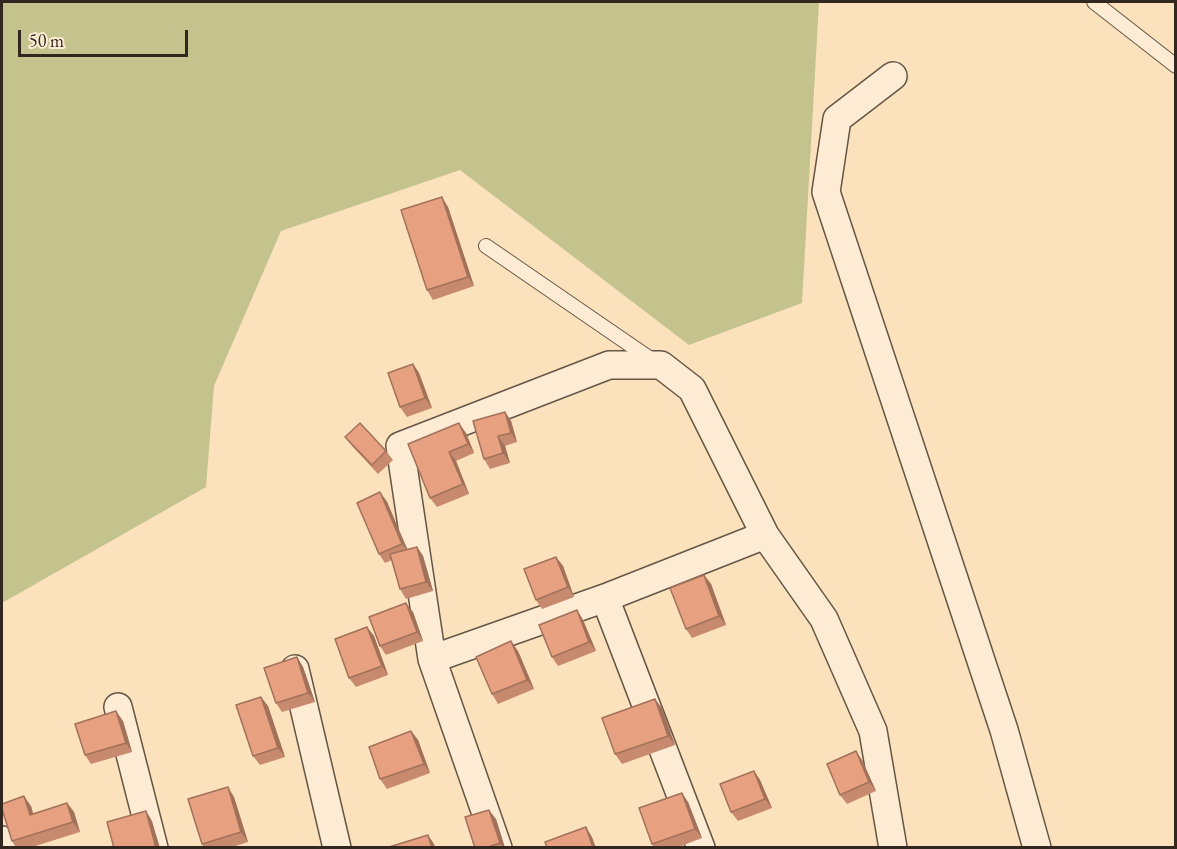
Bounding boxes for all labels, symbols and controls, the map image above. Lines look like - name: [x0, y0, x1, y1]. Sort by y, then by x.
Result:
- scale bar: [21, 18, 190, 56]
- text: 50 m: [29, 29, 64, 52]

